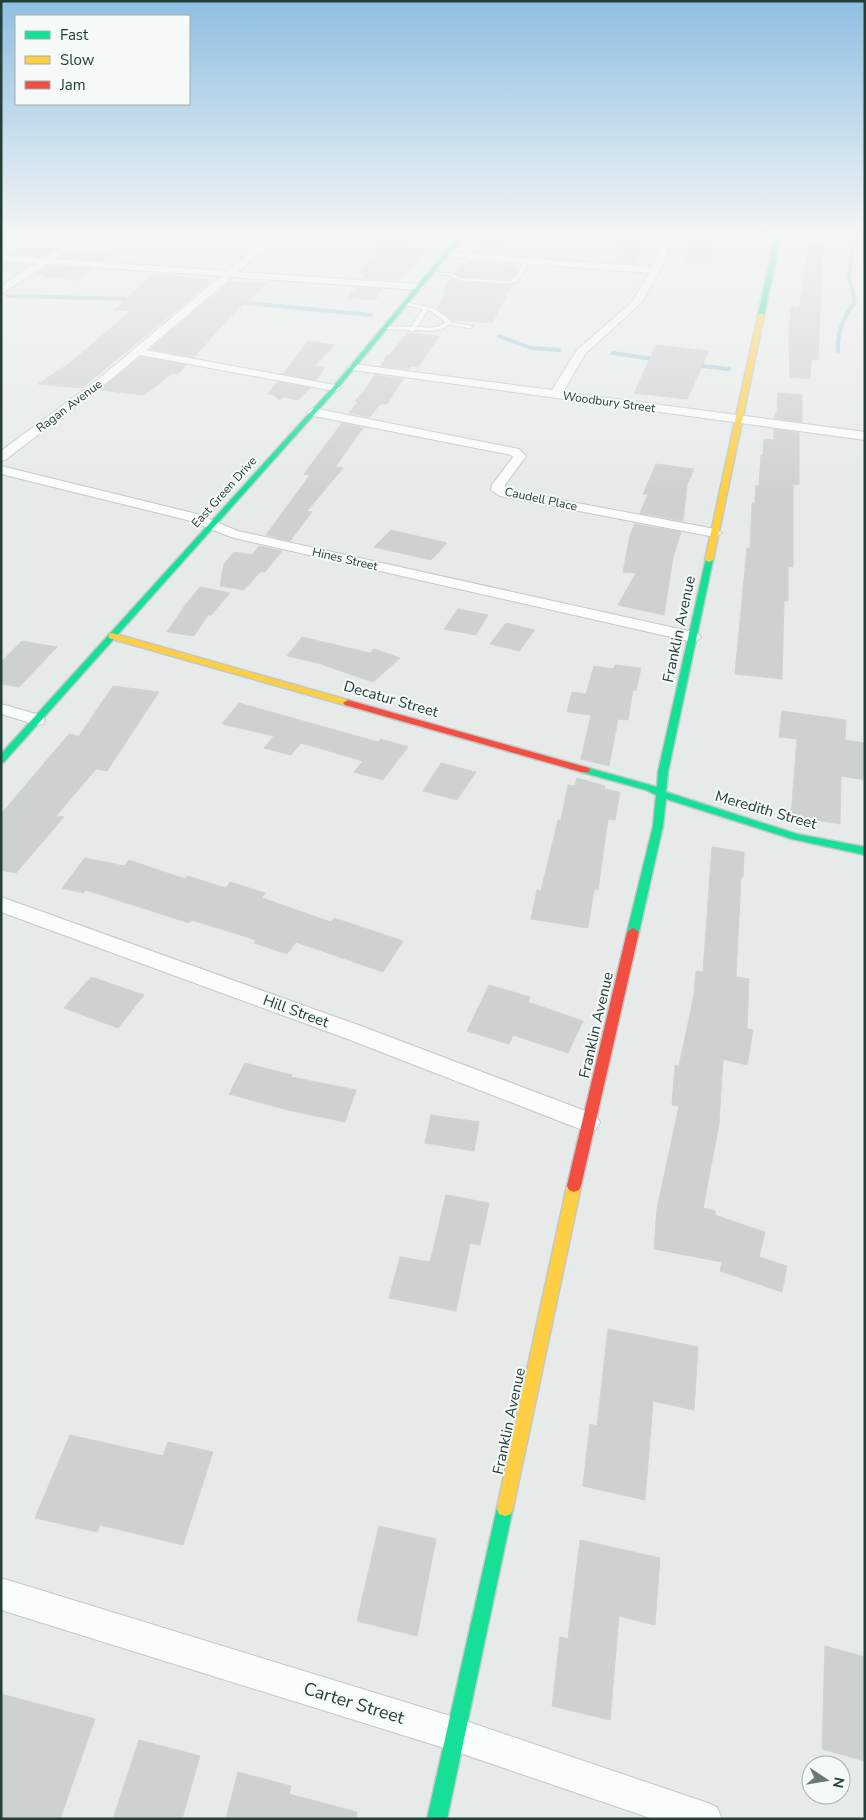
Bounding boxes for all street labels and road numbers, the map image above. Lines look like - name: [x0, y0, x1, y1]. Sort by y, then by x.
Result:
- street label: Ragan Avenue: [33, 376, 105, 436]
- street label: Woodbury Street: [562, 388, 657, 417]
- street label: East Green Drive: [188, 453, 260, 531]
- street label: Caudell Place: [503, 483, 579, 515]
- street label: Hines Street: [311, 544, 380, 574]
- street label: Franklin Avenue: [658, 574, 700, 684]
- street label: Decatur Street: [341, 676, 441, 722]
- street label: Meredith Street: [713, 786, 820, 834]
- street label: Franklin Avenue: [574, 970, 618, 1080]
- street label: Hill Street: [260, 990, 332, 1032]
- street label: Franklin Avenue: [488, 1366, 530, 1476]
- street label: Carter Street: [301, 1676, 408, 1730]

